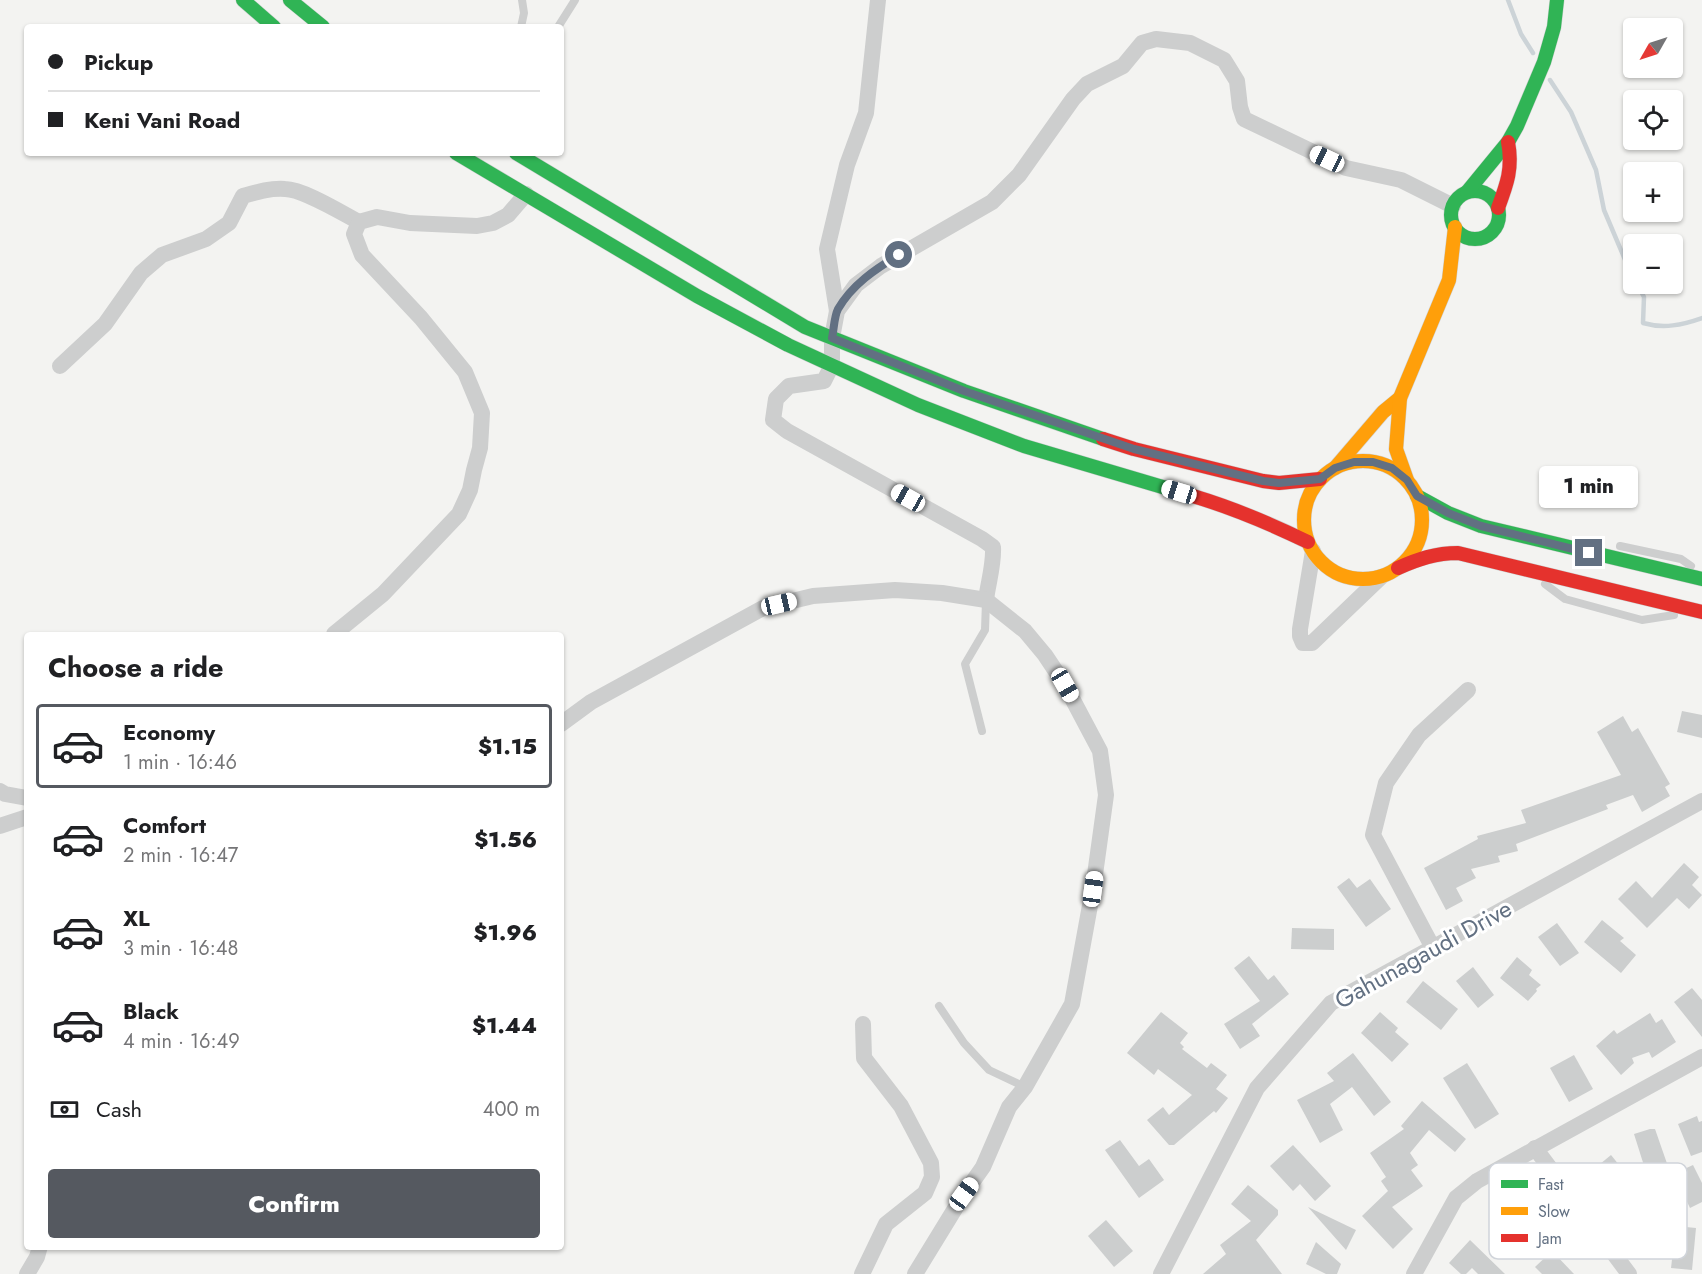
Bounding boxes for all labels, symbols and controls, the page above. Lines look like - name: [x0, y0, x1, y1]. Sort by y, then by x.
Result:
- north arrow: [1623, 18, 1683, 78]
- map controls: [1623, 18, 1683, 294]
- text: Pickup: [84, 46, 153, 78]
- button: locate: [1623, 90, 1683, 150]
- text: Keni Vani Road: [84, 104, 240, 136]
- car: [1307, 143, 1347, 175]
- button: +: [1623, 162, 1683, 222]
- button: −: [1623, 234, 1683, 294]
- route start: [885, 241, 912, 268]
- callout: 1 min: [1540, 466, 1638, 508]
- text: 1 min: [1563, 472, 1614, 501]
- car: [1159, 478, 1199, 506]
- car: [888, 481, 928, 515]
- route end: [1575, 539, 1602, 566]
- car: [759, 591, 799, 617]
- text: Choose a ride: [48, 648, 223, 687]
- car: [1048, 665, 1082, 705]
- text: Economy: [123, 716, 215, 748]
- icon: car: [51, 719, 105, 773]
- text: $1.15: [478, 730, 537, 762]
- text: 1 min · 16:46: [123, 748, 237, 777]
- text: Comfort: [123, 809, 206, 841]
- icon: car: [51, 812, 105, 866]
- text: $1.56: [474, 823, 537, 855]
- text: 2 min · 16:47: [123, 841, 238, 870]
- car: [1082, 870, 1104, 908]
- street label: Gahunagaudi Drive: [1328, 891, 1518, 1017]
- text: XL: [123, 902, 150, 934]
- icon: car: [51, 905, 105, 959]
- text: $1.96: [474, 916, 537, 948]
- text: 3 min · 16:48: [123, 934, 238, 963]
- text: Black: [123, 995, 179, 1027]
- icon: car: [51, 998, 105, 1052]
- text: $1.44: [472, 1009, 537, 1041]
- text: 4 min · 16:49: [123, 1027, 240, 1056]
- icon: cash: [48, 1093, 81, 1126]
- text: Cash: [96, 1093, 142, 1125]
- text: 400 m: [483, 1095, 540, 1124]
- legend: [1489, 1163, 1687, 1259]
- button: Confirm: [48, 1169, 540, 1238]
- text: Fast: [1538, 1173, 1564, 1196]
- car: [946, 1174, 982, 1214]
- text: Slow: [1538, 1200, 1570, 1223]
- text: Jam: [1536, 1227, 1562, 1250]

